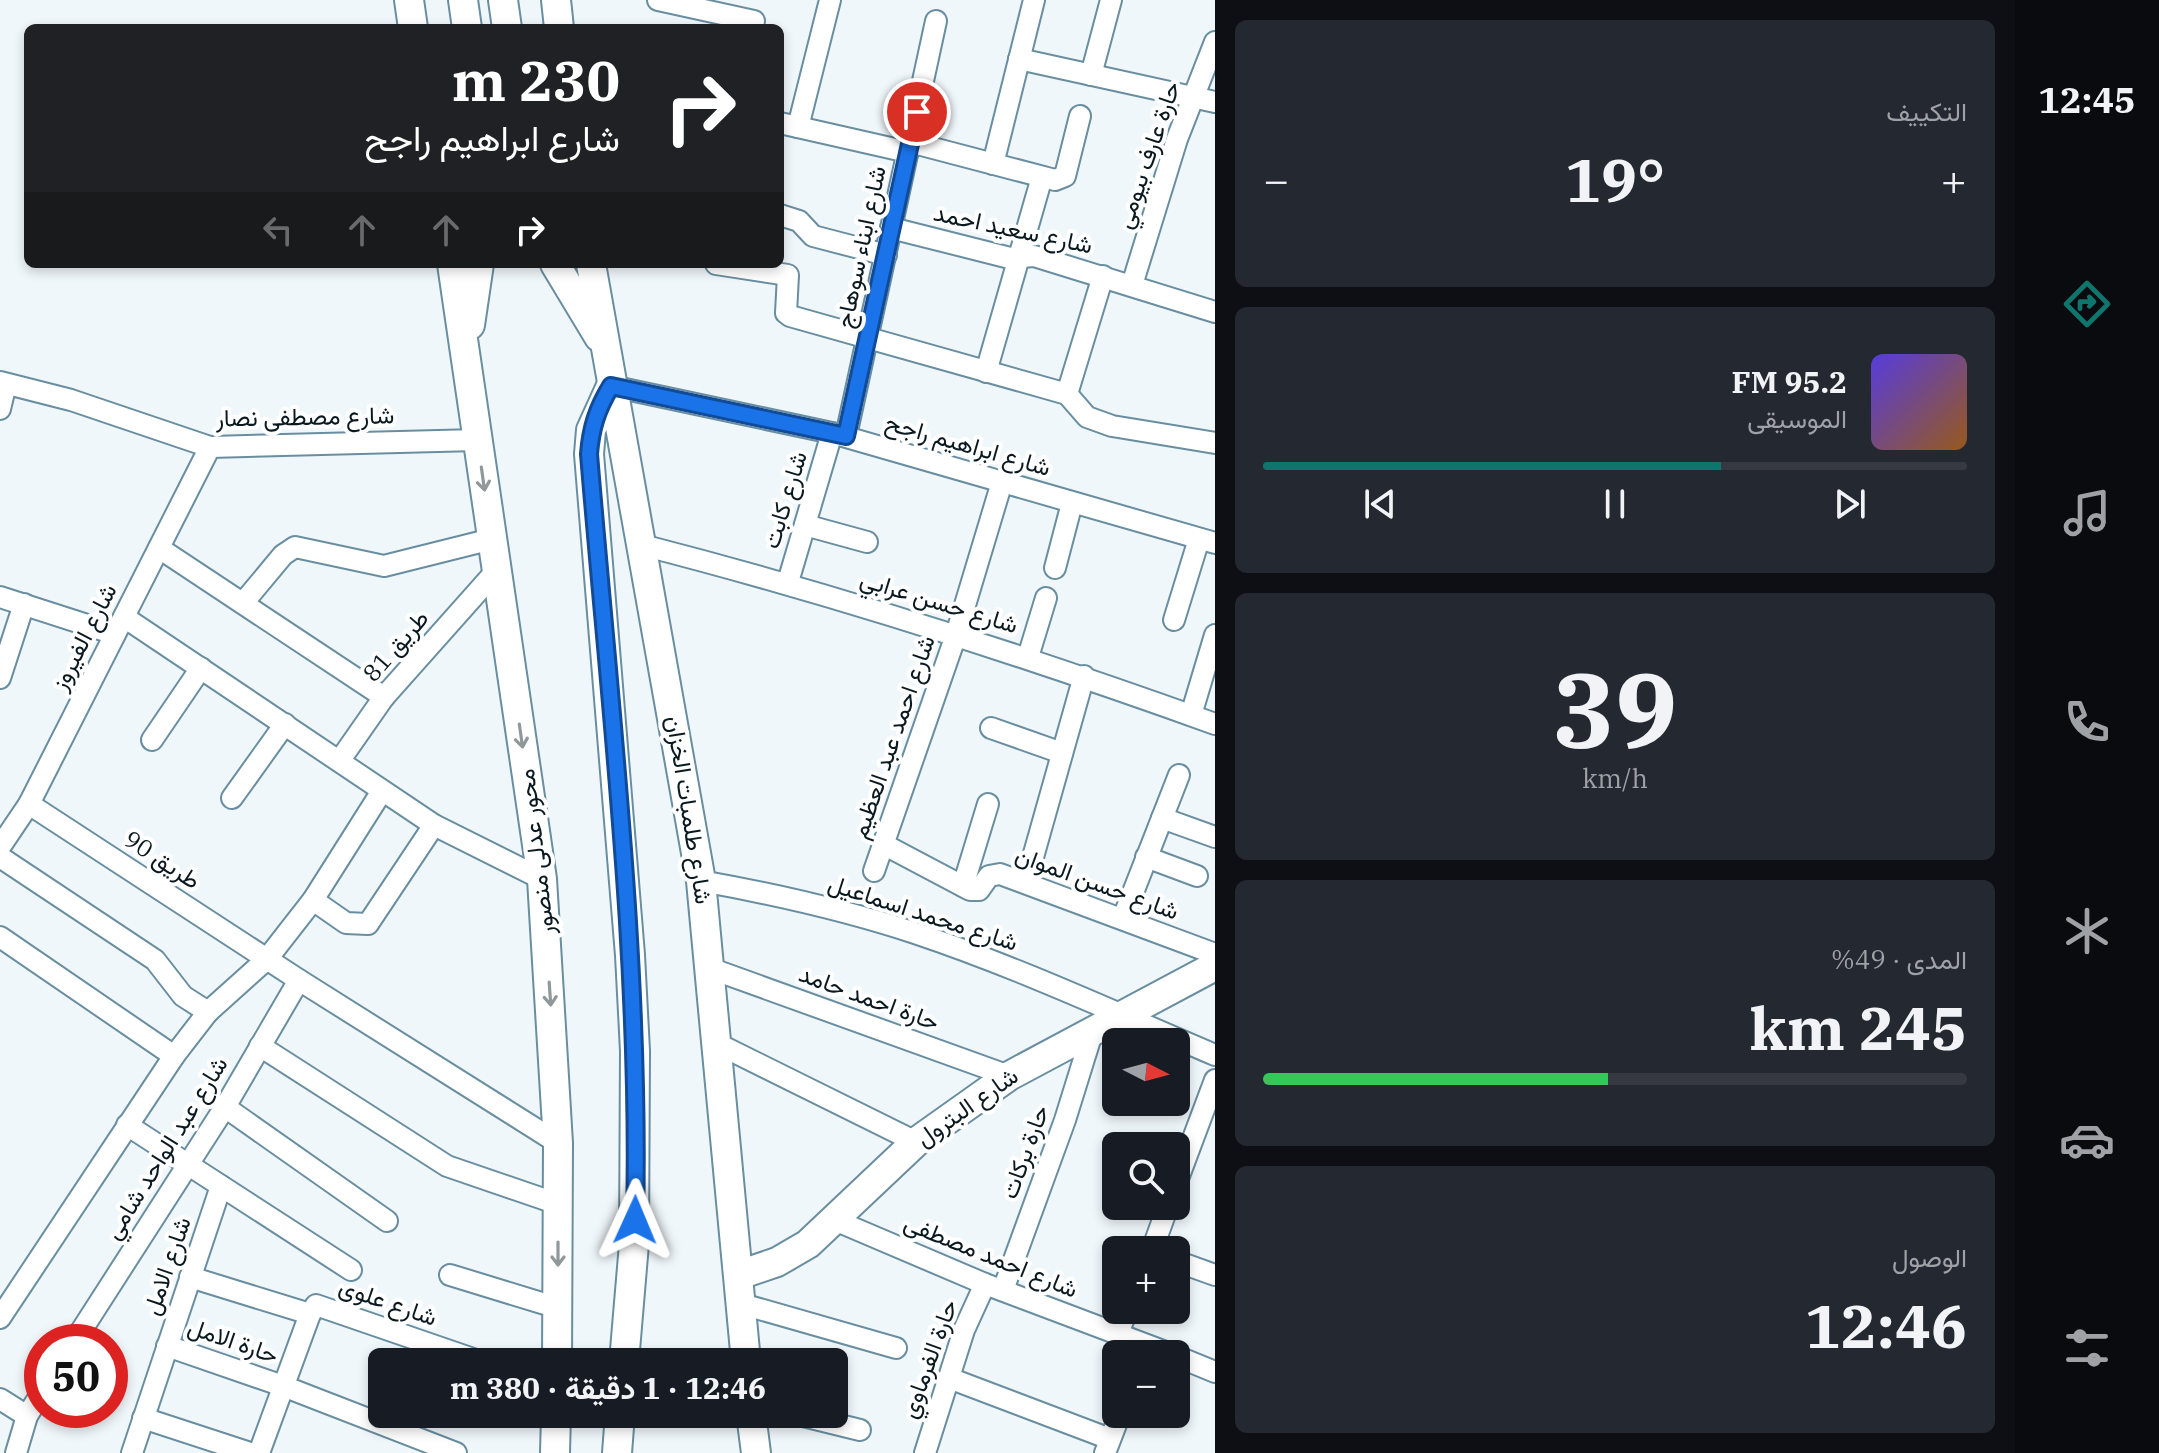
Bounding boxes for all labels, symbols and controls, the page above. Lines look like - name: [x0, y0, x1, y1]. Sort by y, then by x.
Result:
- text: 230 m: [452, 44, 620, 116]
- icon: right: [648, 56, 752, 160]
- text: 12:45: [2038, 76, 2136, 123]
- street label: حارة عارف بيومي: [1107, 77, 1191, 234]
- pin: [883, 78, 951, 146]
- icon: arrive: [895, 90, 939, 134]
- text: التكييف: [1886, 94, 1967, 128]
- text: شارع ابراهيم راجح: [364, 114, 620, 161]
- text: 19°: [1565, 140, 1665, 219]
- text: −: [1263, 151, 1289, 208]
- text: +: [1941, 151, 1967, 208]
- street label: شارع ابناء سوهاج: [827, 163, 894, 331]
- street label: شارع سعيد احمد: [931, 196, 1096, 261]
- icon: left: [256, 208, 300, 252]
- icon: ahead: [340, 208, 384, 252]
- icon: ahead: [424, 208, 468, 252]
- icon: right: [508, 208, 552, 252]
- icon: directions: [2059, 276, 2115, 332]
- text: 95.2 FM: [1732, 362, 1847, 401]
- street label: شارع مصطفى نصار: [214, 398, 395, 435]
- text: الموسيقى: [1747, 401, 1847, 435]
- street label: شارع ابراهيم راجح: [881, 405, 1055, 485]
- street label: شارع كابت: [754, 447, 815, 553]
- one-way arrow: [476, 466, 491, 491]
- icon: previous: [1358, 482, 1402, 526]
- icon: pause: [1593, 482, 1637, 526]
- icon: next: [1828, 482, 1872, 526]
- icon: music: [2059, 485, 2115, 541]
- street label: شارع حسن عرابي: [855, 562, 1022, 644]
- street label: شارع الفيروز: [42, 578, 124, 697]
- street label: طريق 81: [355, 603, 435, 688]
- street label: شارع احمد عبد العظيم: [842, 631, 943, 843]
- text: 39: [1553, 641, 1677, 777]
- icon: phone: [2059, 694, 2115, 750]
- street label: شارع طلمبات الخزان: [658, 713, 721, 906]
- one-way arrow: [514, 723, 529, 748]
- text: km/h: [1582, 761, 1648, 795]
- street label: محور عدلى منصور: [509, 767, 561, 938]
- street label: طريق 90: [118, 823, 207, 896]
- street label: شارع حسن الموان: [1011, 838, 1184, 927]
- street label: شارع محمد اسماعيل: [824, 866, 1022, 959]
- icon: climate: [2059, 903, 2115, 959]
- text: المدى · 49%: [1831, 942, 1967, 976]
- street label: حارة احمد حامد: [795, 957, 944, 1037]
- one-way arrow: [543, 980, 558, 1007]
- text: 245 km: [1749, 988, 1967, 1067]
- north arrow: [1102, 1028, 1190, 1116]
- map controls: [1102, 1028, 1190, 1428]
- street label: شارع عبد الواحد شامي: [96, 1050, 238, 1247]
- street label: شارع البترول: [909, 1059, 1025, 1154]
- street label: حارة بركات: [992, 1100, 1056, 1203]
- icon: car: [2059, 1112, 2115, 1168]
- button: search: [1102, 1132, 1190, 1220]
- position arrow: [593, 1178, 677, 1262]
- street label: شارع احمد مصطفى: [899, 1206, 1083, 1305]
- street label: شارع الامل: [134, 1212, 199, 1319]
- button: +: [1102, 1236, 1190, 1324]
- one-way arrow: [550, 1240, 566, 1267]
- text: الوصول: [1892, 1240, 1967, 1274]
- street label: شارع علوى: [335, 1269, 442, 1334]
- text: 12:46: [1805, 1286, 1967, 1365]
- street label: حارة الفرماوي: [892, 1295, 968, 1424]
- street label: حارة الامل: [184, 1310, 283, 1370]
- icon: filters: [2059, 1320, 2115, 1376]
- speed limit sign: 50: [24, 1324, 128, 1428]
- button: −: [1102, 1340, 1190, 1428]
- text: 12:46 · 1 دقيقة · 380 m: [450, 1368, 766, 1407]

